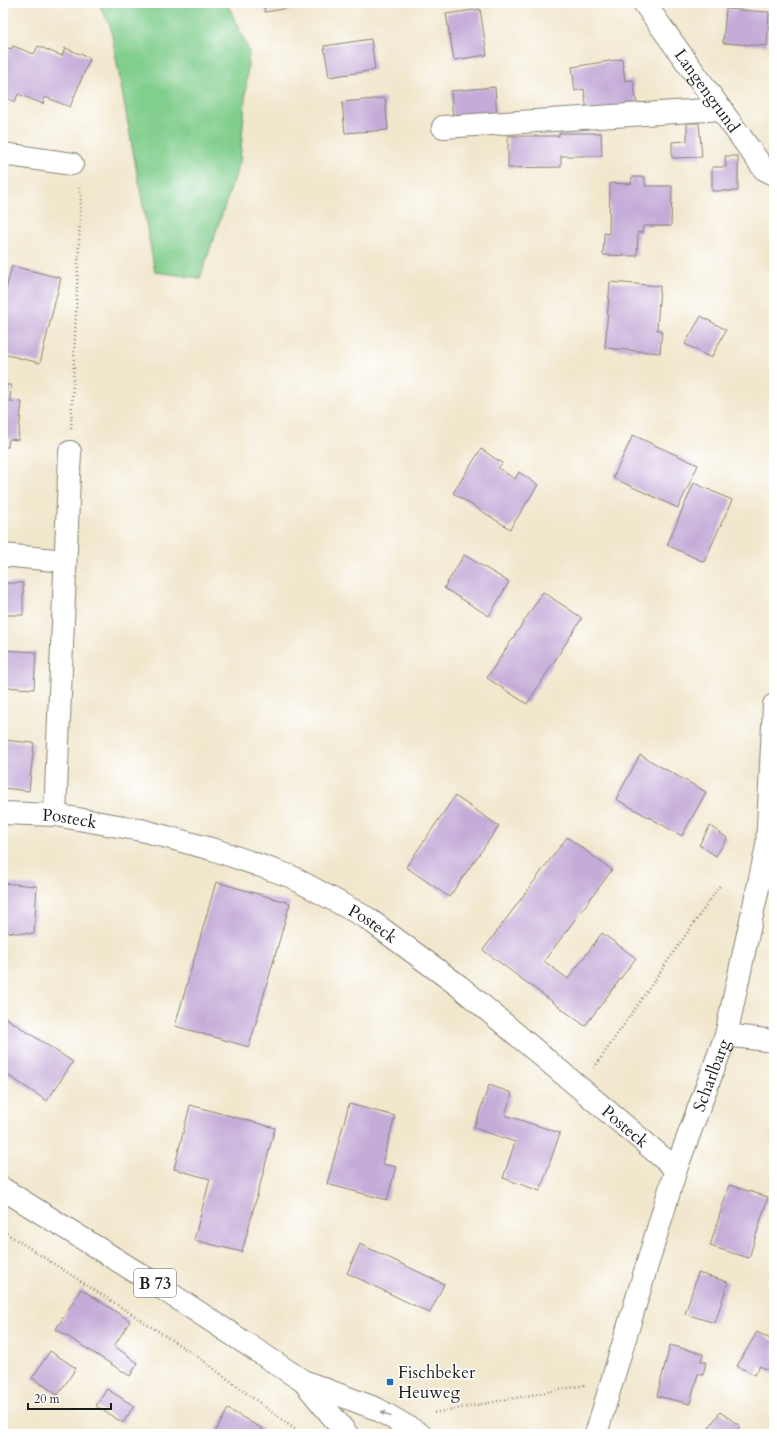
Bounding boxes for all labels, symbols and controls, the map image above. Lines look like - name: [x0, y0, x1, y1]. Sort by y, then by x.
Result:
- street label: Langengrund: [669, 44, 745, 137]
- street label: Posteck: [42, 804, 100, 834]
- street label: Posteck: [344, 899, 403, 949]
- street label: Scharlbarg: [687, 1035, 736, 1115]
- street label: Posteck: [597, 1100, 654, 1154]
- road number: B 73: [134, 1269, 176, 1297]
- place label: Fischbeker Heuweg: [398, 1361, 476, 1404]
- marker: Fischbeker Heuweg: [385, 1377, 395, 1387]
- scale bar: [28, 1385, 111, 1411]
- text: 20 m: [34, 1391, 61, 1407]
- one-way arrow: [380, 1411, 392, 1417]

